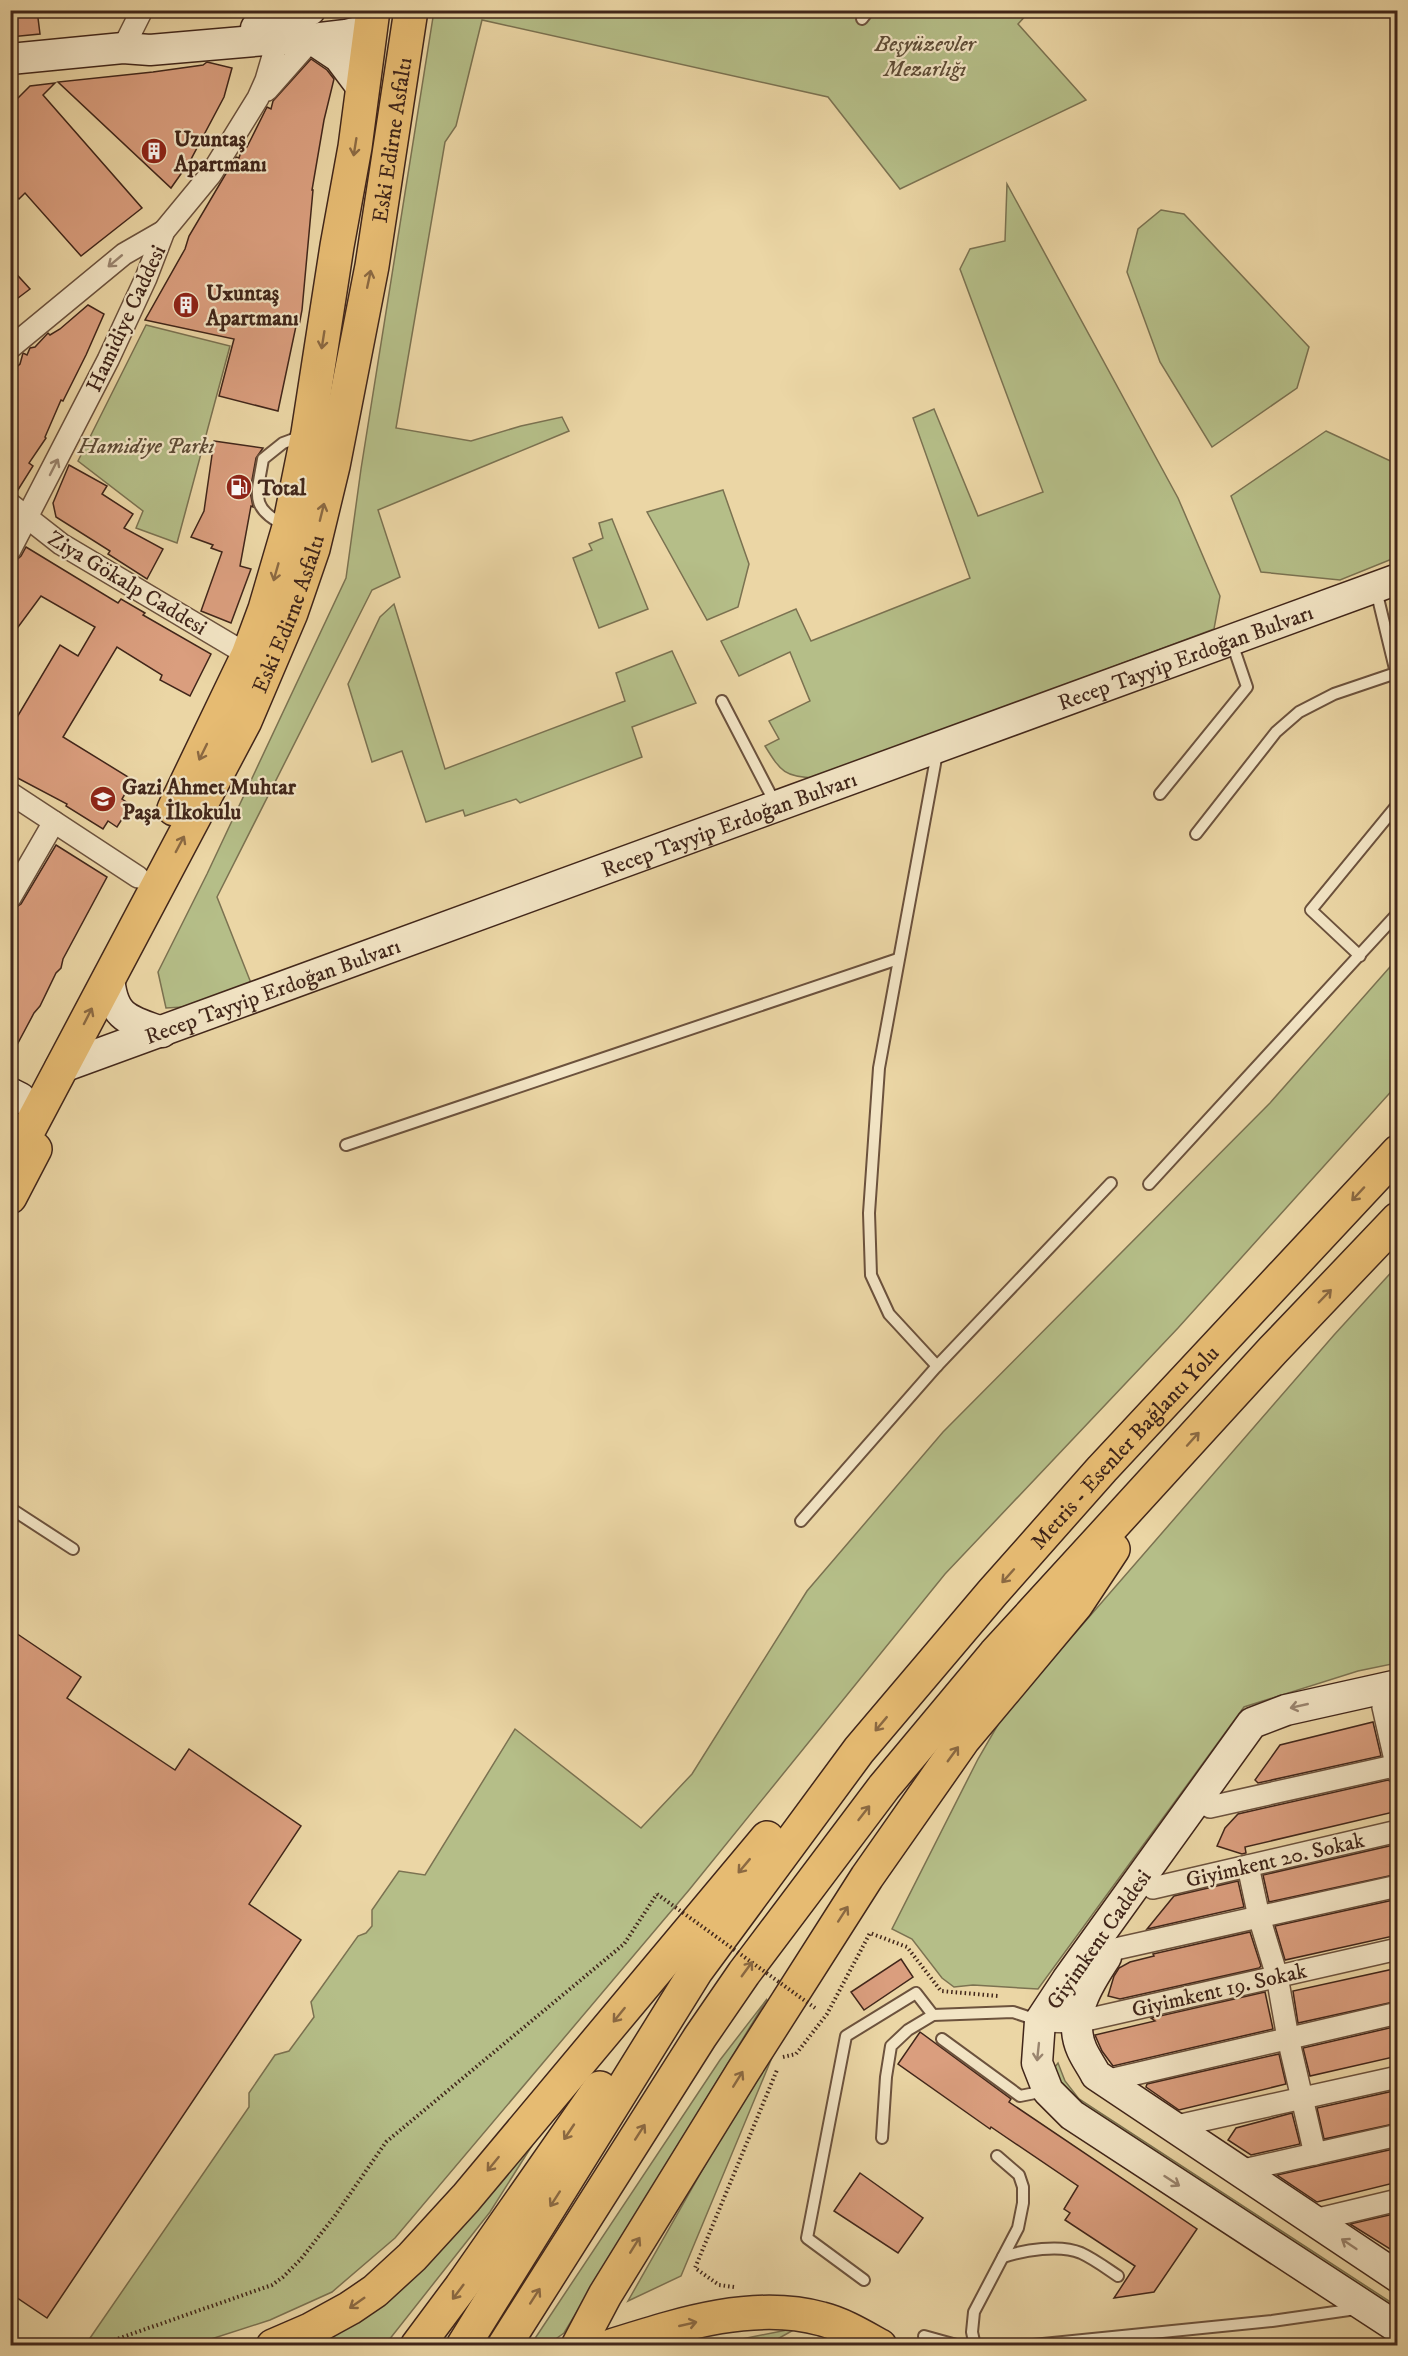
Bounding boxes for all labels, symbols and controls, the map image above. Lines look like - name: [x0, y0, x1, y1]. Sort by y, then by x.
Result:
- park label: Beşyüzevler Mezarlığı: [874, 31, 977, 83]
- street label: Eski Edirne Asfaltı: [367, 56, 419, 225]
- place label: Uzuntaş Apartmanı: [173, 126, 267, 178]
- building icon: Uzuntaş Apartmanı: [139, 136, 169, 166]
- one-way arrow: [349, 137, 360, 157]
- street label: Hamidiye Caddesi: [81, 241, 172, 396]
- one-way arrow: [107, 255, 123, 268]
- one-way arrow: [364, 270, 375, 290]
- place label: Uxuntaş Apartmanı: [205, 280, 299, 332]
- building icon: Uxuntaş Apartmanı: [171, 290, 201, 320]
- one-way arrow: [317, 329, 328, 349]
- park label: Hamidiye Parkı: [77, 433, 214, 460]
- one-way arrow: [49, 459, 60, 477]
- fuel station icon: Total: [224, 472, 254, 502]
- place label: Total: [257, 475, 306, 502]
- one-way arrow: [317, 502, 328, 521]
- street label: Ziya Gökalp Caddesi: [43, 525, 212, 641]
- street label: Eski Edirne Asfaltı: [247, 533, 331, 697]
- one-way arrow: [270, 562, 281, 581]
- street label: Recep Tayyip Erdoğan Bulvarı: [1054, 599, 1317, 717]
- one-way arrow: [196, 742, 208, 760]
- street label: Recep Tayyip Erdoğan Bulvarı: [598, 766, 861, 884]
- place label: Gazi Ahmet Muhtar Paşa İlkokulu: [122, 774, 297, 826]
- school or university icon: Gazi Ahmet Muhtar Paşa İlkokulu: [88, 784, 118, 814]
- one-way arrow: [175, 836, 186, 854]
- street label: Recep Tayyip Erdoğan Bulvarı: [141, 933, 404, 1051]
- one-way arrow: [82, 1008, 94, 1025]
- one-way arrow: [1350, 1187, 1365, 1202]
- one-way arrow: [1318, 1289, 1332, 1304]
- street label: Metris - Esenler Bağlantı Yolu: [1025, 1340, 1225, 1555]
- one-way arrow: [1186, 1432, 1200, 1447]
- one-way arrow: [1001, 1568, 1015, 1583]
- one-way arrow: [1290, 1701, 1309, 1713]
- one-way arrow: [874, 1716, 888, 1731]
- one-way arrow: [947, 1746, 959, 1762]
- one-way arrow: [858, 1805, 871, 1821]
- street label: Giyimkent 20. Sokak: [1183, 1827, 1367, 1894]
- one-way arrow: [738, 1858, 751, 1874]
- street label: Giyimkent Caddesi: [1041, 1865, 1158, 2015]
- one-way arrow: [836, 1906, 849, 1923]
- street label: Giyimkent 19. Sokak: [1129, 1957, 1310, 2024]
- one-way arrow: [741, 1961, 753, 1977]
- one-way arrow: [612, 2007, 625, 2023]
- one-way arrow: [1032, 2041, 1043, 2061]
- one-way arrow: [733, 2071, 745, 2088]
- one-way arrow: [563, 2123, 575, 2140]
- one-way arrow: [634, 2124, 646, 2140]
- one-way arrow: [487, 2156, 500, 2172]
- one-way arrow: [1164, 2175, 1180, 2187]
- one-way arrow: [549, 2190, 561, 2207]
- one-way arrow: [630, 2237, 642, 2254]
- one-way arrow: [1341, 2237, 1358, 2250]
- one-way arrow: [451, 2283, 464, 2299]
- one-way arrow: [529, 2288, 541, 2305]
- one-way arrow: [350, 2297, 366, 2309]
- one-way arrow: [678, 2318, 697, 2330]

